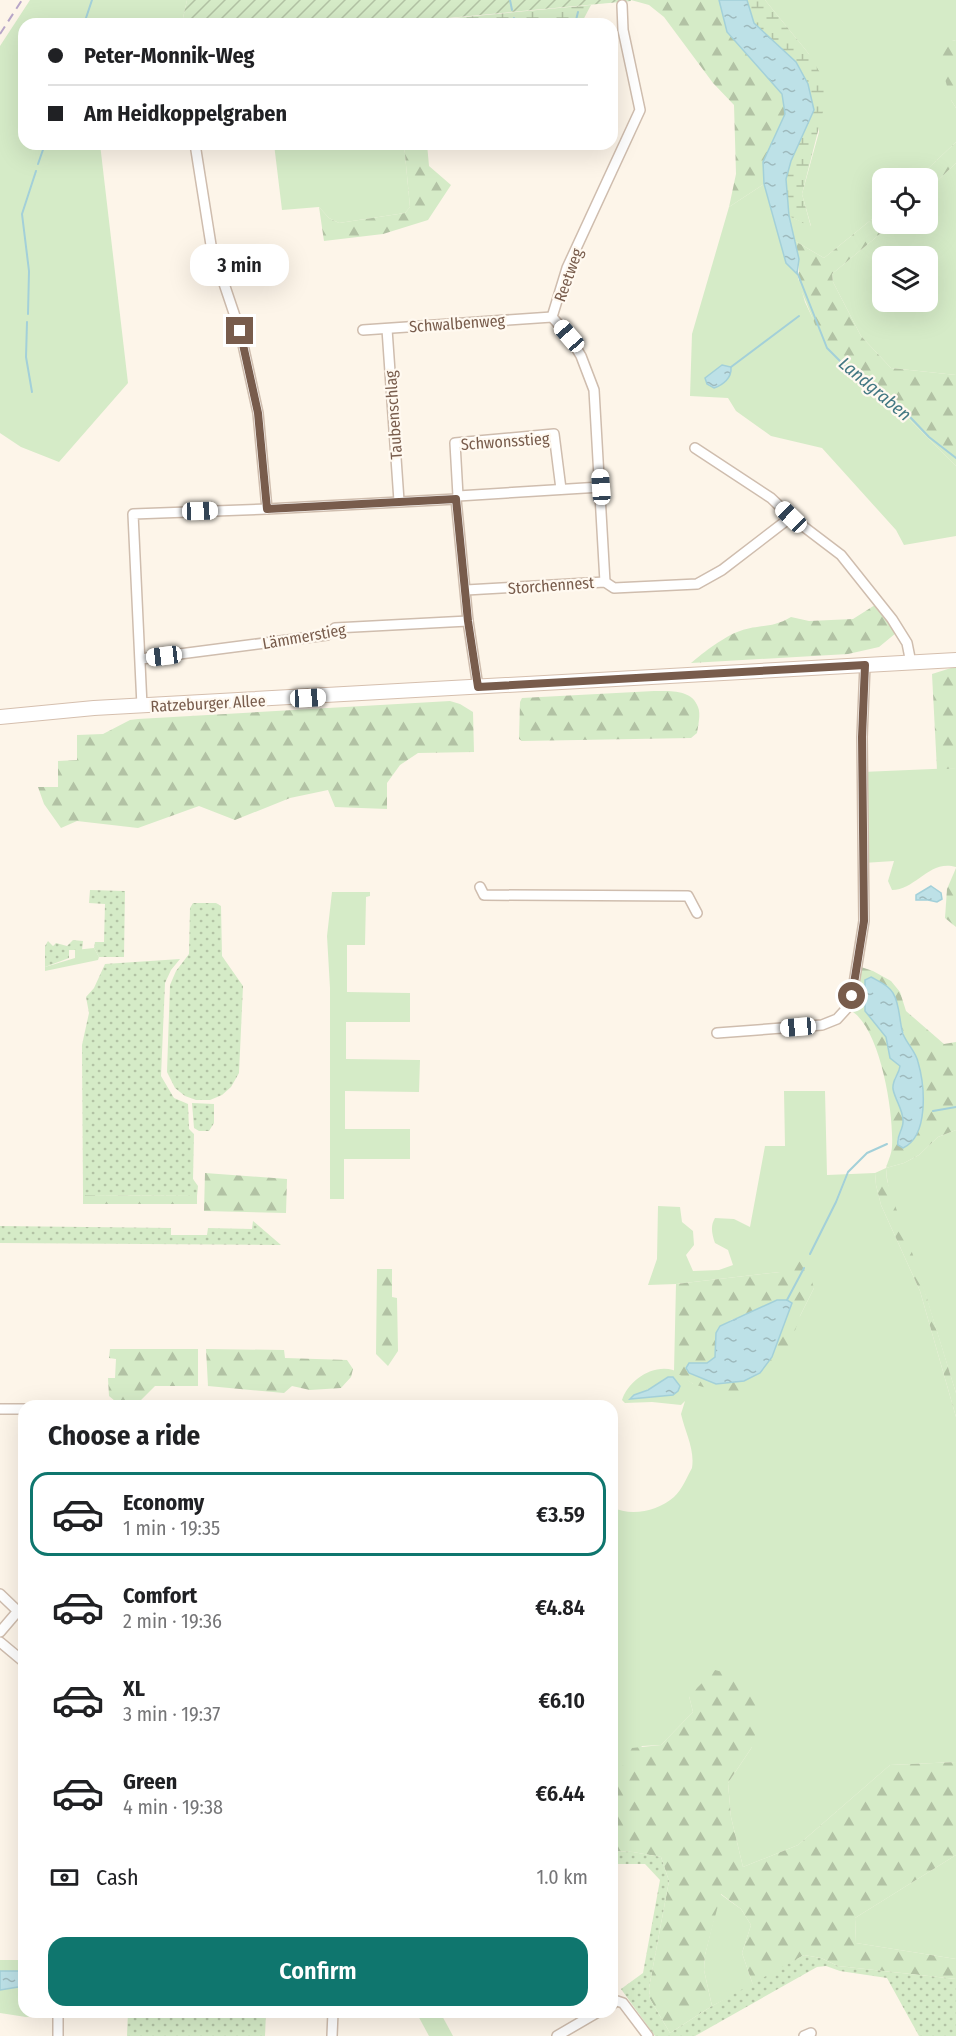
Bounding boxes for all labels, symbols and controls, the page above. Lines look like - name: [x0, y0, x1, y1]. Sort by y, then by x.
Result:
- text: Peter-Monnik-Weg: [84, 42, 255, 69]
- text: Am Heidkoppelgraben: [84, 100, 287, 127]
- map controls: [872, 168, 938, 312]
- button: locate: [872, 168, 938, 234]
- callout: 3 min: [190, 244, 290, 286]
- street label: Reetweg: [550, 245, 587, 304]
- button: layers: [872, 246, 938, 312]
- text: 3 min: [217, 253, 262, 277]
- street label: Schwalbenweg: [408, 311, 506, 336]
- route end: [226, 317, 253, 344]
- car: [550, 317, 588, 355]
- water label: Landgraben: [834, 352, 916, 426]
- street label: Taubenschlag: [381, 369, 406, 460]
- street label: Schwonsstieg: [460, 429, 550, 454]
- car: [591, 468, 611, 506]
- car: [772, 498, 810, 536]
- car: [182, 501, 218, 521]
- street label: Storchennest: [507, 573, 596, 598]
- street label: Lämmerstieg: [261, 620, 348, 653]
- car: [145, 645, 183, 667]
- car: [290, 688, 326, 708]
- street label: Ratzeburger Allee: [150, 691, 266, 716]
- route start: [838, 982, 865, 1009]
- car: [779, 1016, 817, 1038]
- text: Choose a ride: [48, 1420, 200, 1452]
- icon: car: [51, 1487, 105, 1541]
- text: Economy: [123, 1489, 204, 1516]
- text: €3.59: [536, 1501, 585, 1528]
- text: 1 min · 19:35: [123, 1516, 220, 1540]
- icon: car: [51, 1580, 105, 1634]
- text: Comfort: [123, 1582, 197, 1609]
- text: €4.84: [535, 1594, 585, 1621]
- text: 2 min · 19:36: [123, 1609, 222, 1633]
- icon: car: [51, 1673, 105, 1727]
- text: XL: [123, 1675, 145, 1702]
- text: €6.10: [539, 1687, 585, 1714]
- text: 3 min · 19:37: [123, 1702, 220, 1726]
- icon: car: [51, 1766, 105, 1820]
- text: Green: [123, 1768, 177, 1795]
- text: €6.44: [536, 1780, 585, 1807]
- text: 4 min · 19:38: [123, 1795, 223, 1819]
- icon: cash: [48, 1861, 81, 1894]
- text: Cash: [96, 1864, 139, 1891]
- text: 1.0 km: [536, 1865, 588, 1889]
- button: Confirm: [48, 1937, 588, 2006]

